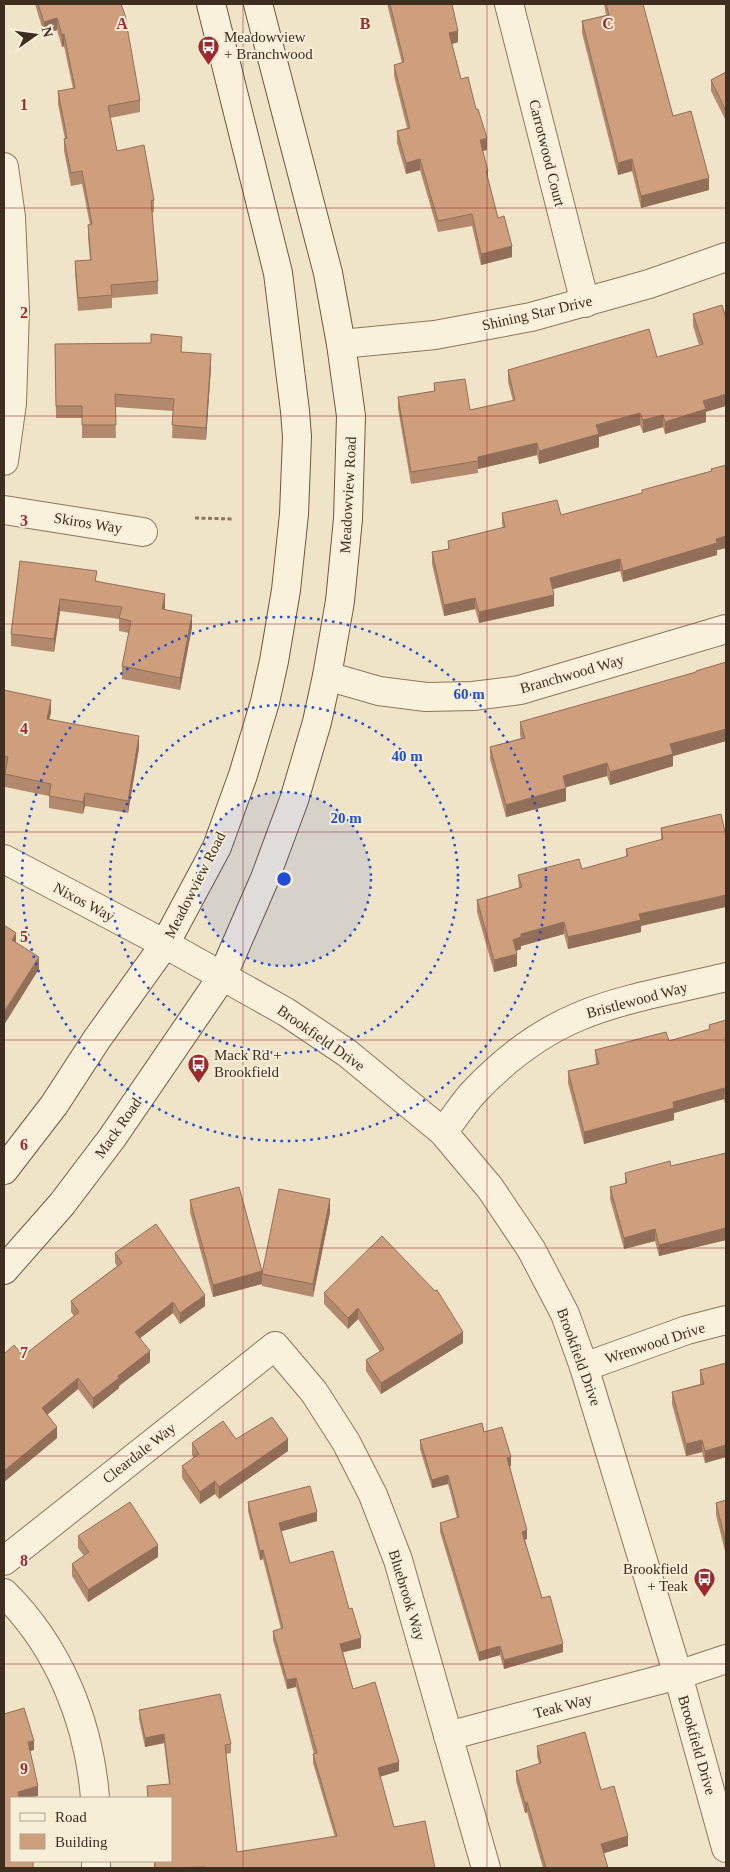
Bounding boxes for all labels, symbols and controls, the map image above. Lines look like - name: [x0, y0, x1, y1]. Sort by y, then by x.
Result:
- north arrow: [10, 10, 60, 60]
- text: A: [116, 15, 128, 32]
- text: B: [360, 15, 371, 32]
- text: C: [602, 15, 614, 32]
- text: N: [39, 25, 56, 39]
- place label: Meadowview + Branchwood: [224, 29, 313, 62]
- bus stop icon: Meadowview + Branchwood: [196, 34, 220, 65]
- text: 1: [20, 96, 28, 113]
- street label: Carrotwood Court: [526, 98, 568, 209]
- street label: Shining Star Drive: [480, 292, 594, 333]
- text: 2: [20, 304, 28, 321]
- street label: Meadowview Road: [337, 436, 359, 554]
- street label: Skiros Way: [53, 510, 124, 536]
- text: 3: [20, 512, 28, 529]
- street label: Branchwood Way: [518, 651, 626, 696]
- text: 60 m: [453, 686, 485, 702]
- text: 4: [20, 720, 28, 737]
- text: 40 m: [391, 748, 423, 764]
- text: 20 m: [330, 810, 362, 826]
- street label: Meadowview Road: [161, 829, 229, 941]
- centre of rings: [275, 870, 293, 888]
- street label: Nixos Way: [51, 879, 118, 925]
- text: 5: [20, 928, 28, 945]
- street label: Bristlewood Way: [585, 979, 690, 1021]
- street label: Brookfield Drive: [274, 1002, 368, 1074]
- place label: Mack Rd + Brookfield: [214, 1047, 282, 1080]
- bus stop icon: Mack Rd + Brookfield: [186, 1052, 210, 1083]
- street label: Mack Road: [91, 1095, 145, 1161]
- text: 6: [20, 1136, 28, 1153]
- street label: Brookfield Drive: [554, 1306, 604, 1408]
- street label: Wrenwood Drive: [603, 1319, 707, 1367]
- text: 7: [20, 1344, 28, 1361]
- street label: Cleardale Way: [99, 1419, 179, 1486]
- street label: Bluebrook Way: [386, 1548, 429, 1643]
- text: 8: [20, 1552, 28, 1569]
- place label: Brookfield + Teak: [623, 1561, 688, 1594]
- bus stop icon: Brookfield + Teak: [692, 1566, 716, 1597]
- street label: Teak Way: [532, 1690, 594, 1721]
- street label: Brookfield Drive: [675, 1693, 719, 1797]
- text: 9: [20, 1760, 28, 1777]
- legend: [10, 1797, 172, 1862]
- text: Road: [55, 1809, 87, 1825]
- text: Building: [55, 1834, 108, 1850]

